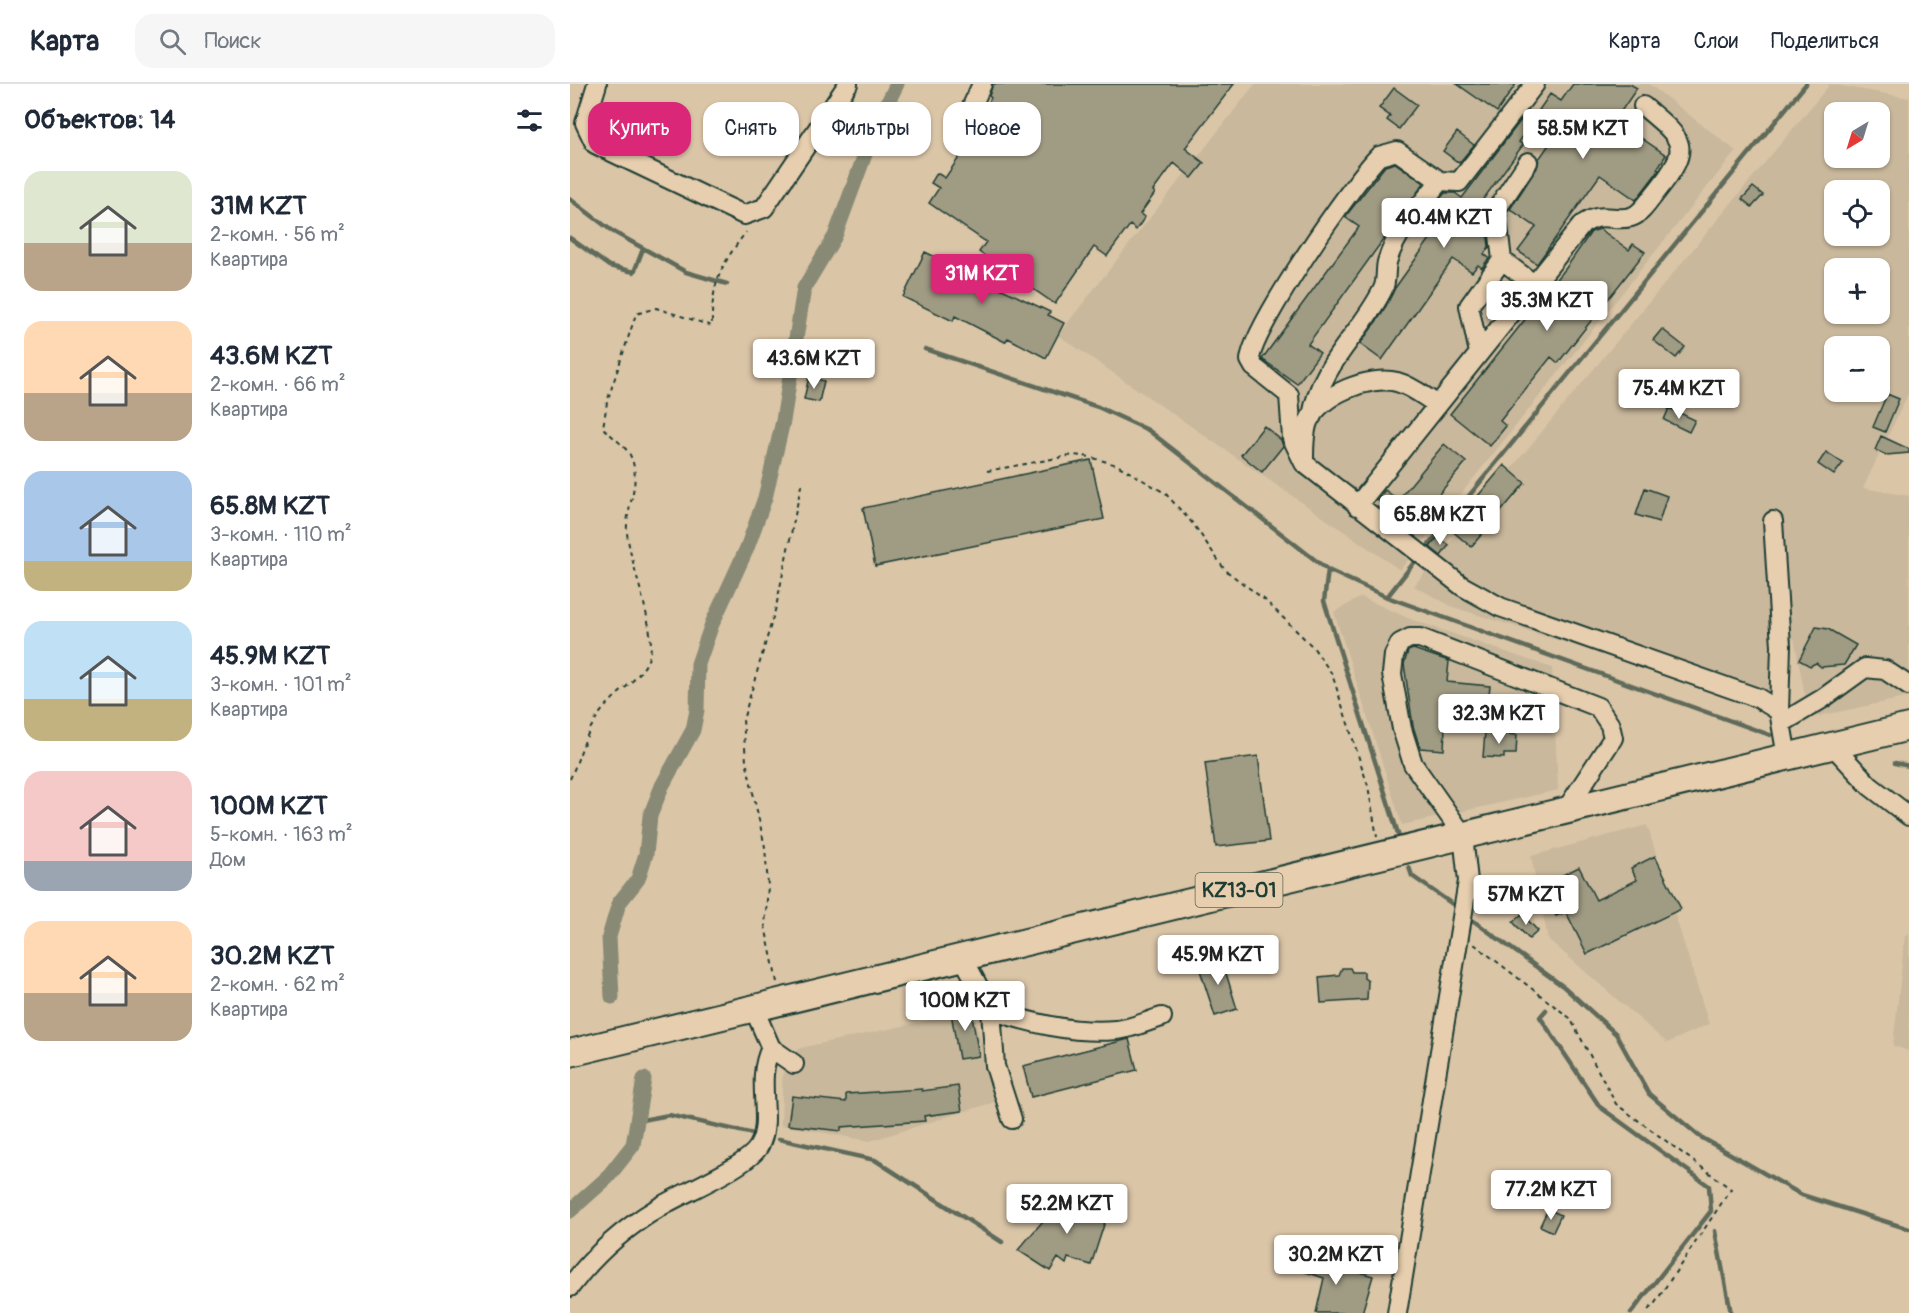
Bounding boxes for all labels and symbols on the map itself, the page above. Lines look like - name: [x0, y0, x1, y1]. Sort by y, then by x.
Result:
- north arrow: [1824, 102, 1890, 168]
- pin: 58.5M KZT: [1514, 109, 1652, 160]
- pin: 40.4M KZT: [1375, 198, 1513, 249]
- pin: 31M KZT: [927, 254, 1037, 305]
- pin: 35.3M KZT: [1478, 281, 1616, 332]
- pin: 43.6M KZT: [745, 339, 883, 390]
- pin: 75.4M KZT: [1610, 369, 1748, 420]
- pin: 65.8M KZT: [1371, 495, 1509, 546]
- pin: 32.3M KZT: [1430, 694, 1568, 745]
- road number: KZ13-01: [1196, 873, 1282, 907]
- pin: 57M KZT: [1471, 875, 1581, 926]
- pin: 45.9M KZT: [1149, 935, 1287, 986]
- pin: 100M KZT: [903, 981, 1027, 1032]
- pin: 77.2M KZT: [1482, 1170, 1620, 1221]
- pin: 52.2M KZT: [998, 1184, 1136, 1235]
- pin: 30.2M KZT: [1267, 1235, 1405, 1286]

